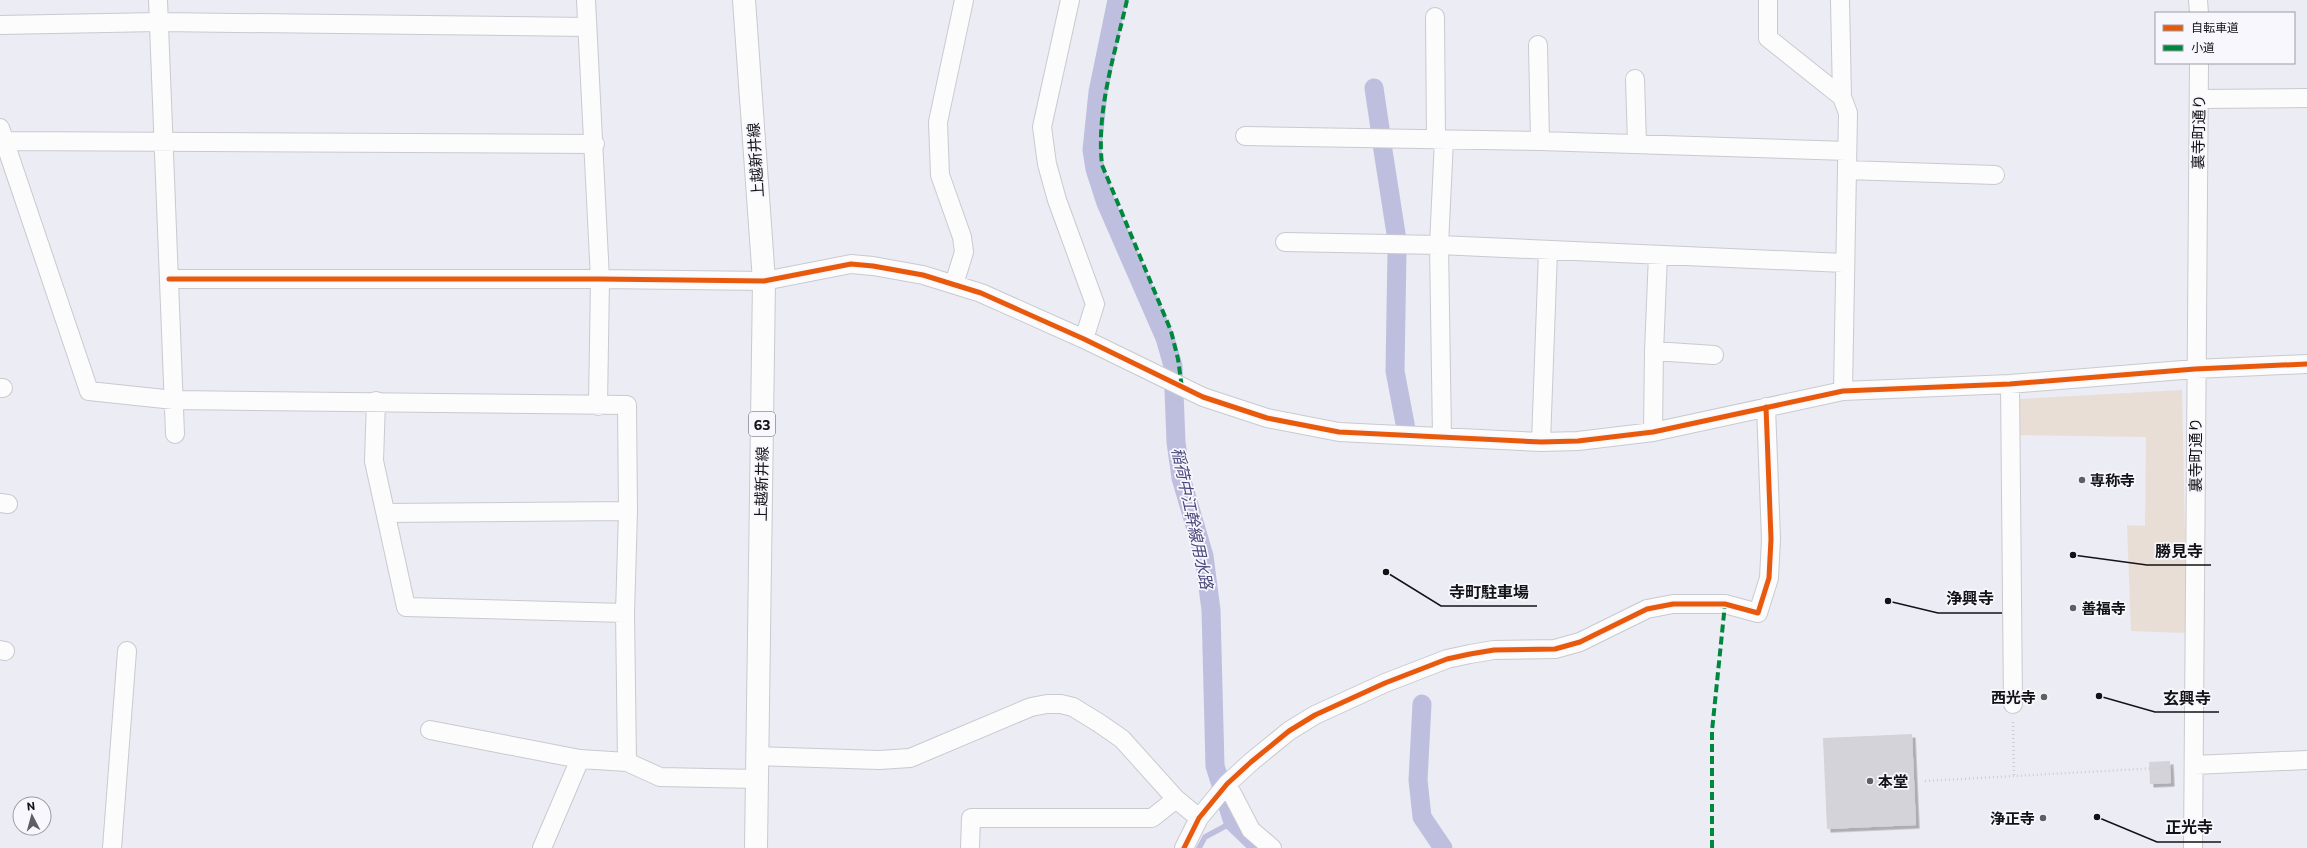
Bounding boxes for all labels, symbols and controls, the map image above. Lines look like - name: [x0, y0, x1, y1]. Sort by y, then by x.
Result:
- legend: [2155, 12, 2295, 64]
- text: 自転車道: [2191, 20, 2239, 34]
- text: 小道: [2191, 40, 2215, 54]
- street label: 裏寺町通り: [2188, 94, 2208, 170]
- street label: 上越新井線: [743, 122, 767, 198]
- road number: 63: [749, 412, 775, 436]
- street label: 裏寺町通り: [2186, 417, 2204, 493]
- street label: 上越新井線: [751, 446, 771, 522]
- water label: 稲荷中江幹線用水路: [1169, 446, 1218, 592]
- place label: 専称寺: [2090, 471, 2135, 489]
- marker: 専称寺: [2077, 475, 2087, 485]
- callout: 勝見寺: [2147, 537, 2211, 565]
- text: 勝見寺: [2155, 541, 2203, 560]
- callout: 寺町駐車場: [1441, 578, 1537, 606]
- text: 寺町駐車場: [1449, 582, 1529, 601]
- callout: 浄興寺: [1938, 585, 2002, 613]
- text: 浄興寺: [1946, 588, 1994, 607]
- place label: 善福寺: [2081, 599, 2126, 617]
- marker: 善福寺: [2068, 603, 2078, 613]
- callout: 玄興寺: [2155, 684, 2219, 712]
- place label: 西光寺: [1991, 688, 2036, 706]
- text: 玄興寺: [2163, 688, 2211, 707]
- marker: 西光寺: [2039, 692, 2049, 702]
- place label: 本堂: [1878, 772, 1908, 790]
- marker: 本堂: [1865, 776, 1875, 786]
- north arrow: [12, 796, 52, 836]
- text: N: [26, 799, 36, 812]
- place label: 浄正寺: [1990, 809, 2035, 827]
- marker: 浄正寺: [2038, 813, 2048, 823]
- callout: 正光寺: [2157, 814, 2221, 842]
- text: 正光寺: [2165, 817, 2213, 836]

